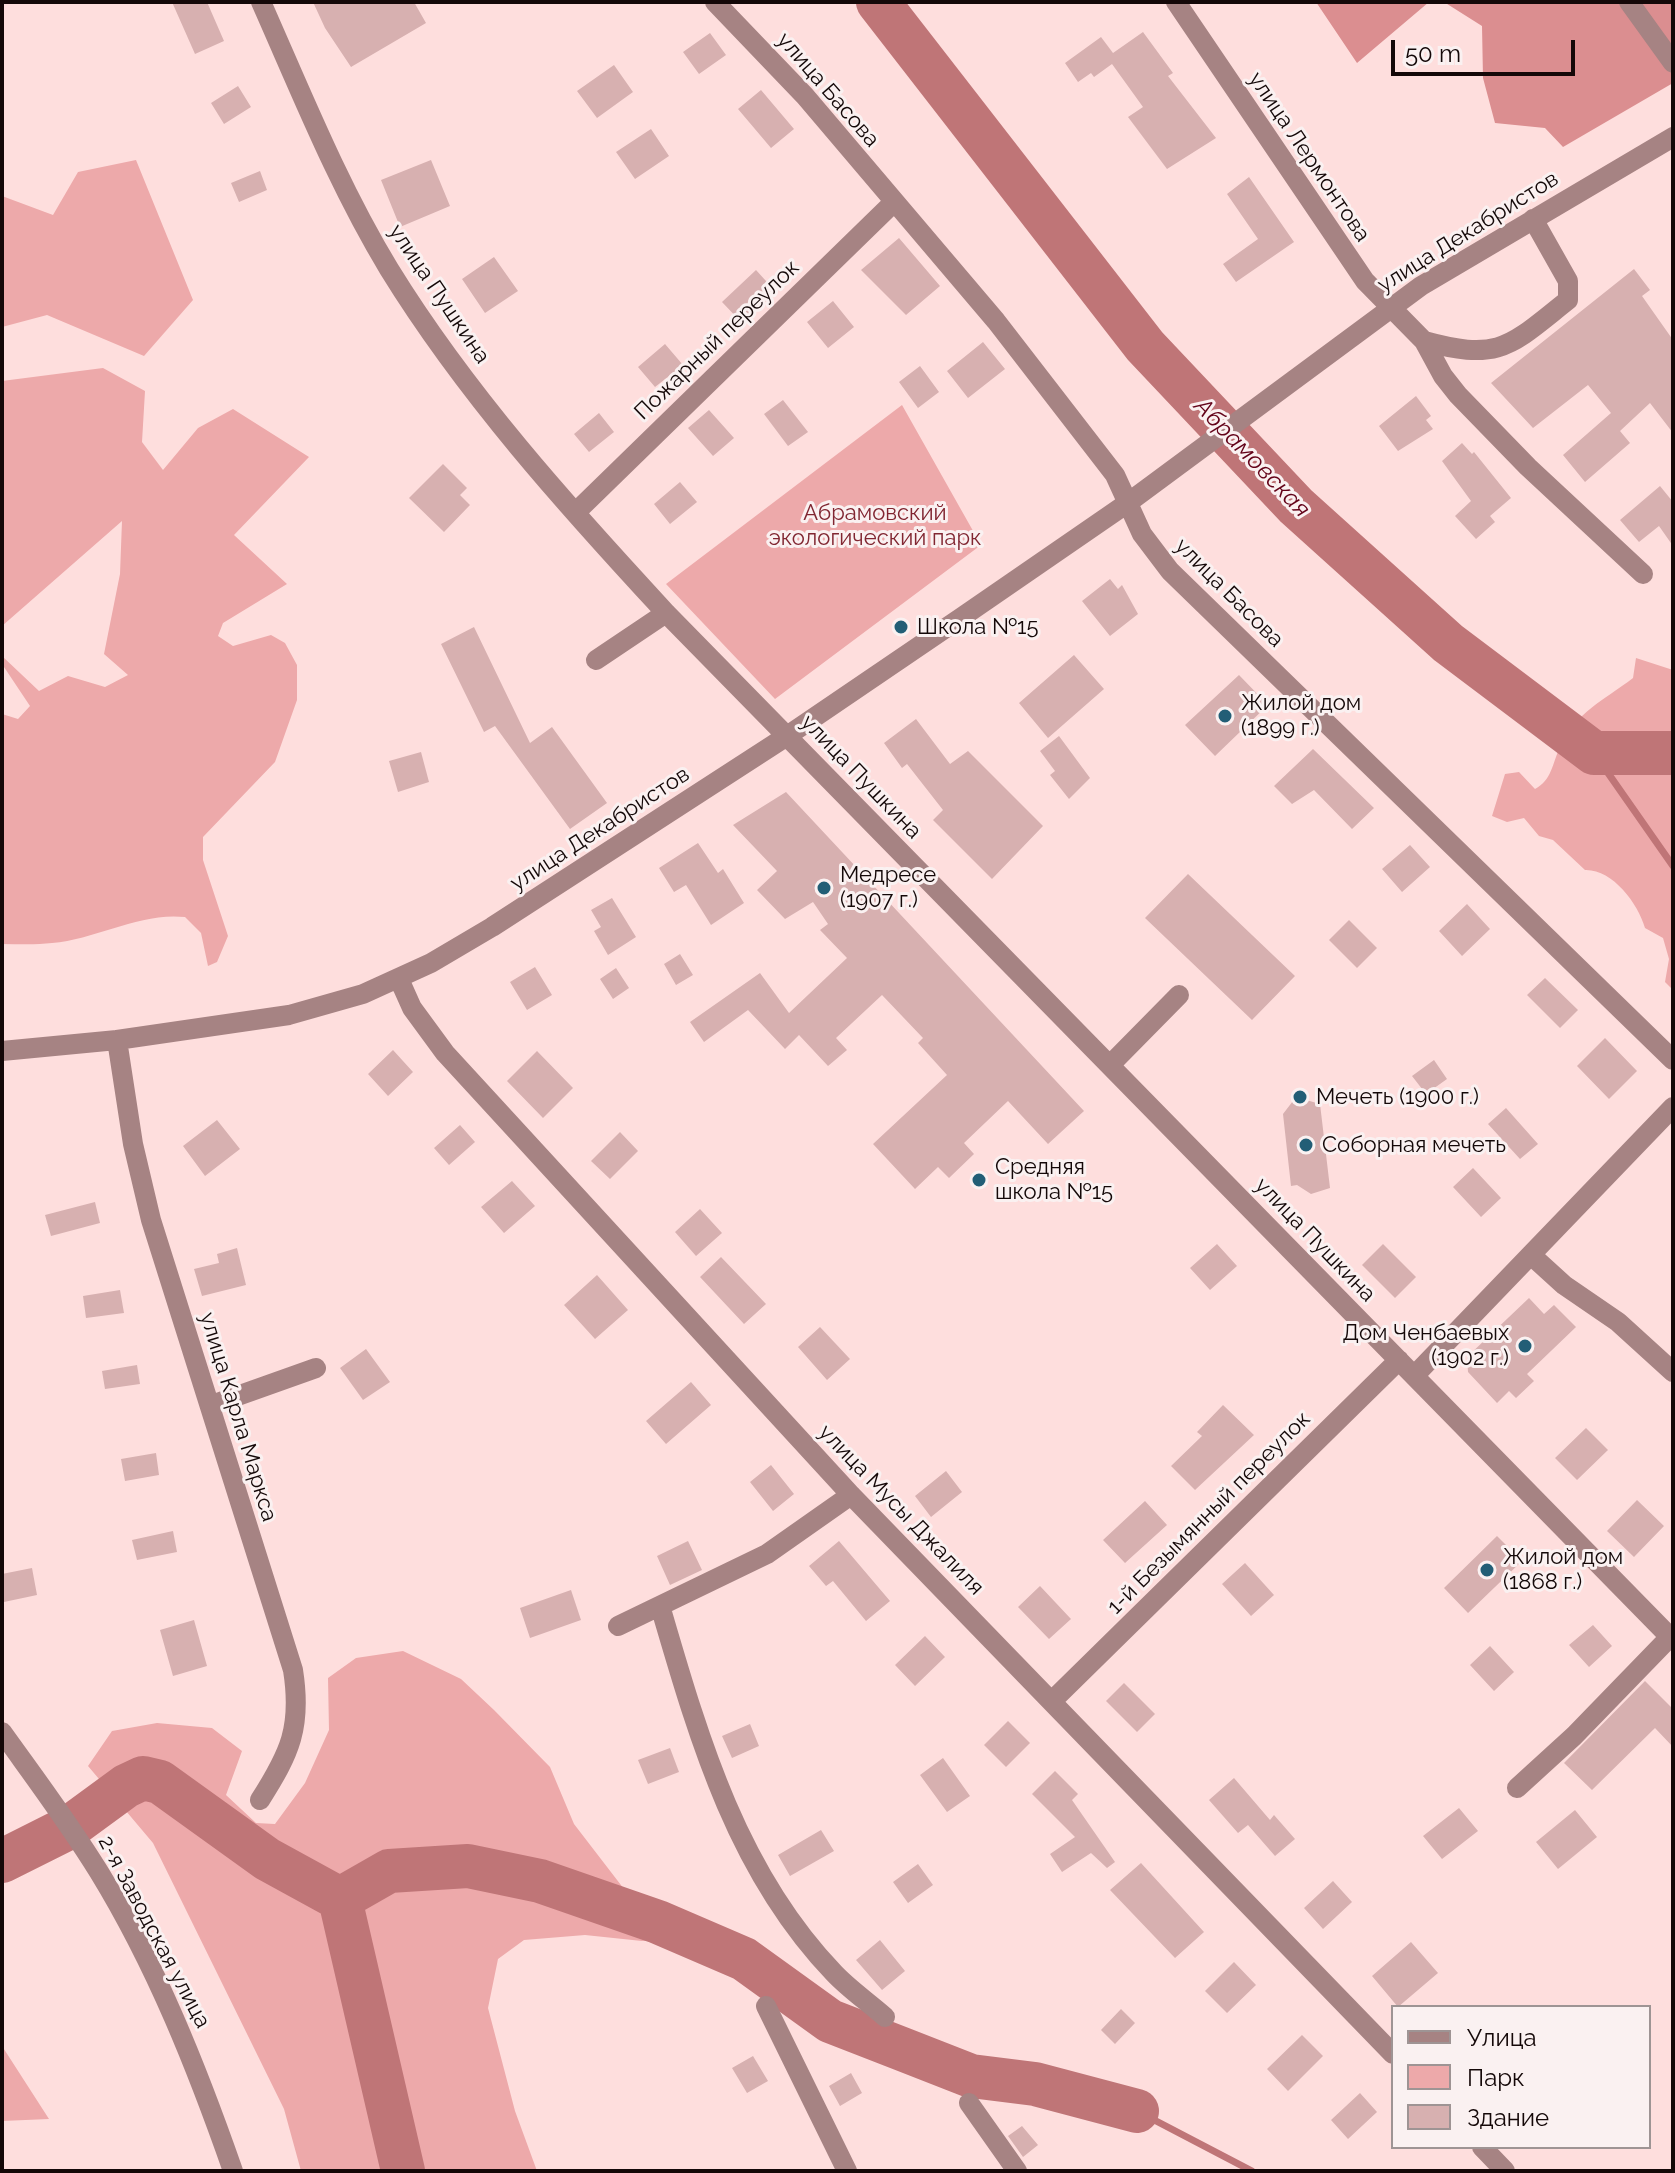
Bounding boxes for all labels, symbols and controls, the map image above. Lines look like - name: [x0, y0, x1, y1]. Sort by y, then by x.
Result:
- scale bar: [1395, 24, 1579, 74]
- street label: улица Басова: [771, 27, 885, 153]
- text: 50 m: [1405, 39, 1461, 68]
- street label: улица Лермонтова: [1242, 67, 1376, 247]
- street label: улица Декабристов: [1373, 166, 1563, 298]
- street label: улица Пушкина: [383, 219, 495, 369]
- street label: Пожарный переулок: [629, 255, 805, 425]
- water label: Абрамовская: [1188, 392, 1316, 524]
- park label: Абрамовский экологический парк: [769, 500, 981, 552]
- street label: улица Басова: [1169, 533, 1289, 653]
- place label: Школа №15: [917, 614, 1038, 640]
- marker: Школа №15: [892, 618, 910, 636]
- place label: Жилой дом (1899 г.): [1241, 690, 1361, 742]
- marker: Жилой дом (1899 г.): [1216, 707, 1234, 725]
- street label: улица Пушкина: [795, 709, 927, 845]
- street label: улица Декабристов: [506, 761, 694, 897]
- place label: Медресе (1907 г.): [840, 862, 936, 914]
- marker: Медресе (1907 г.): [815, 879, 833, 897]
- place label: Мечеть (1900 г.): [1316, 1084, 1479, 1110]
- marker: Мечеть (1900 г.): [1291, 1088, 1309, 1106]
- place label: Соборная мечеть: [1322, 1132, 1506, 1158]
- marker: Соборная мечеть: [1297, 1136, 1315, 1154]
- place label: Средняя школа №15: [995, 1154, 1113, 1206]
- marker: Средняя школа №15: [970, 1171, 988, 1189]
- street label: улица Пушкина: [1249, 1172, 1381, 1308]
- street label: улица Карла Маркса: [194, 1309, 282, 1525]
- place label: Дом Ченбаевых (1902 г.): [1342, 1320, 1509, 1372]
- marker: Дом Ченбаевых (1902 г.): [1516, 1337, 1534, 1355]
- street label: 1-й Безымянный переулок: [1102, 1406, 1316, 1620]
- street label: улица Мусы Джалиля: [813, 1419, 989, 1601]
- place label: Жилой дом (1868 г.): [1503, 1544, 1623, 1596]
- marker: Жилой дом (1868 г.): [1478, 1561, 1496, 1579]
- street label: 2-я Заводская улица: [92, 1831, 216, 2033]
- legend: [1391, 2005, 1651, 2149]
- text: Улица: [1467, 2023, 1537, 2052]
- text: Парк: [1467, 2063, 1525, 2092]
- text: Здание: [1467, 2103, 1549, 2132]

